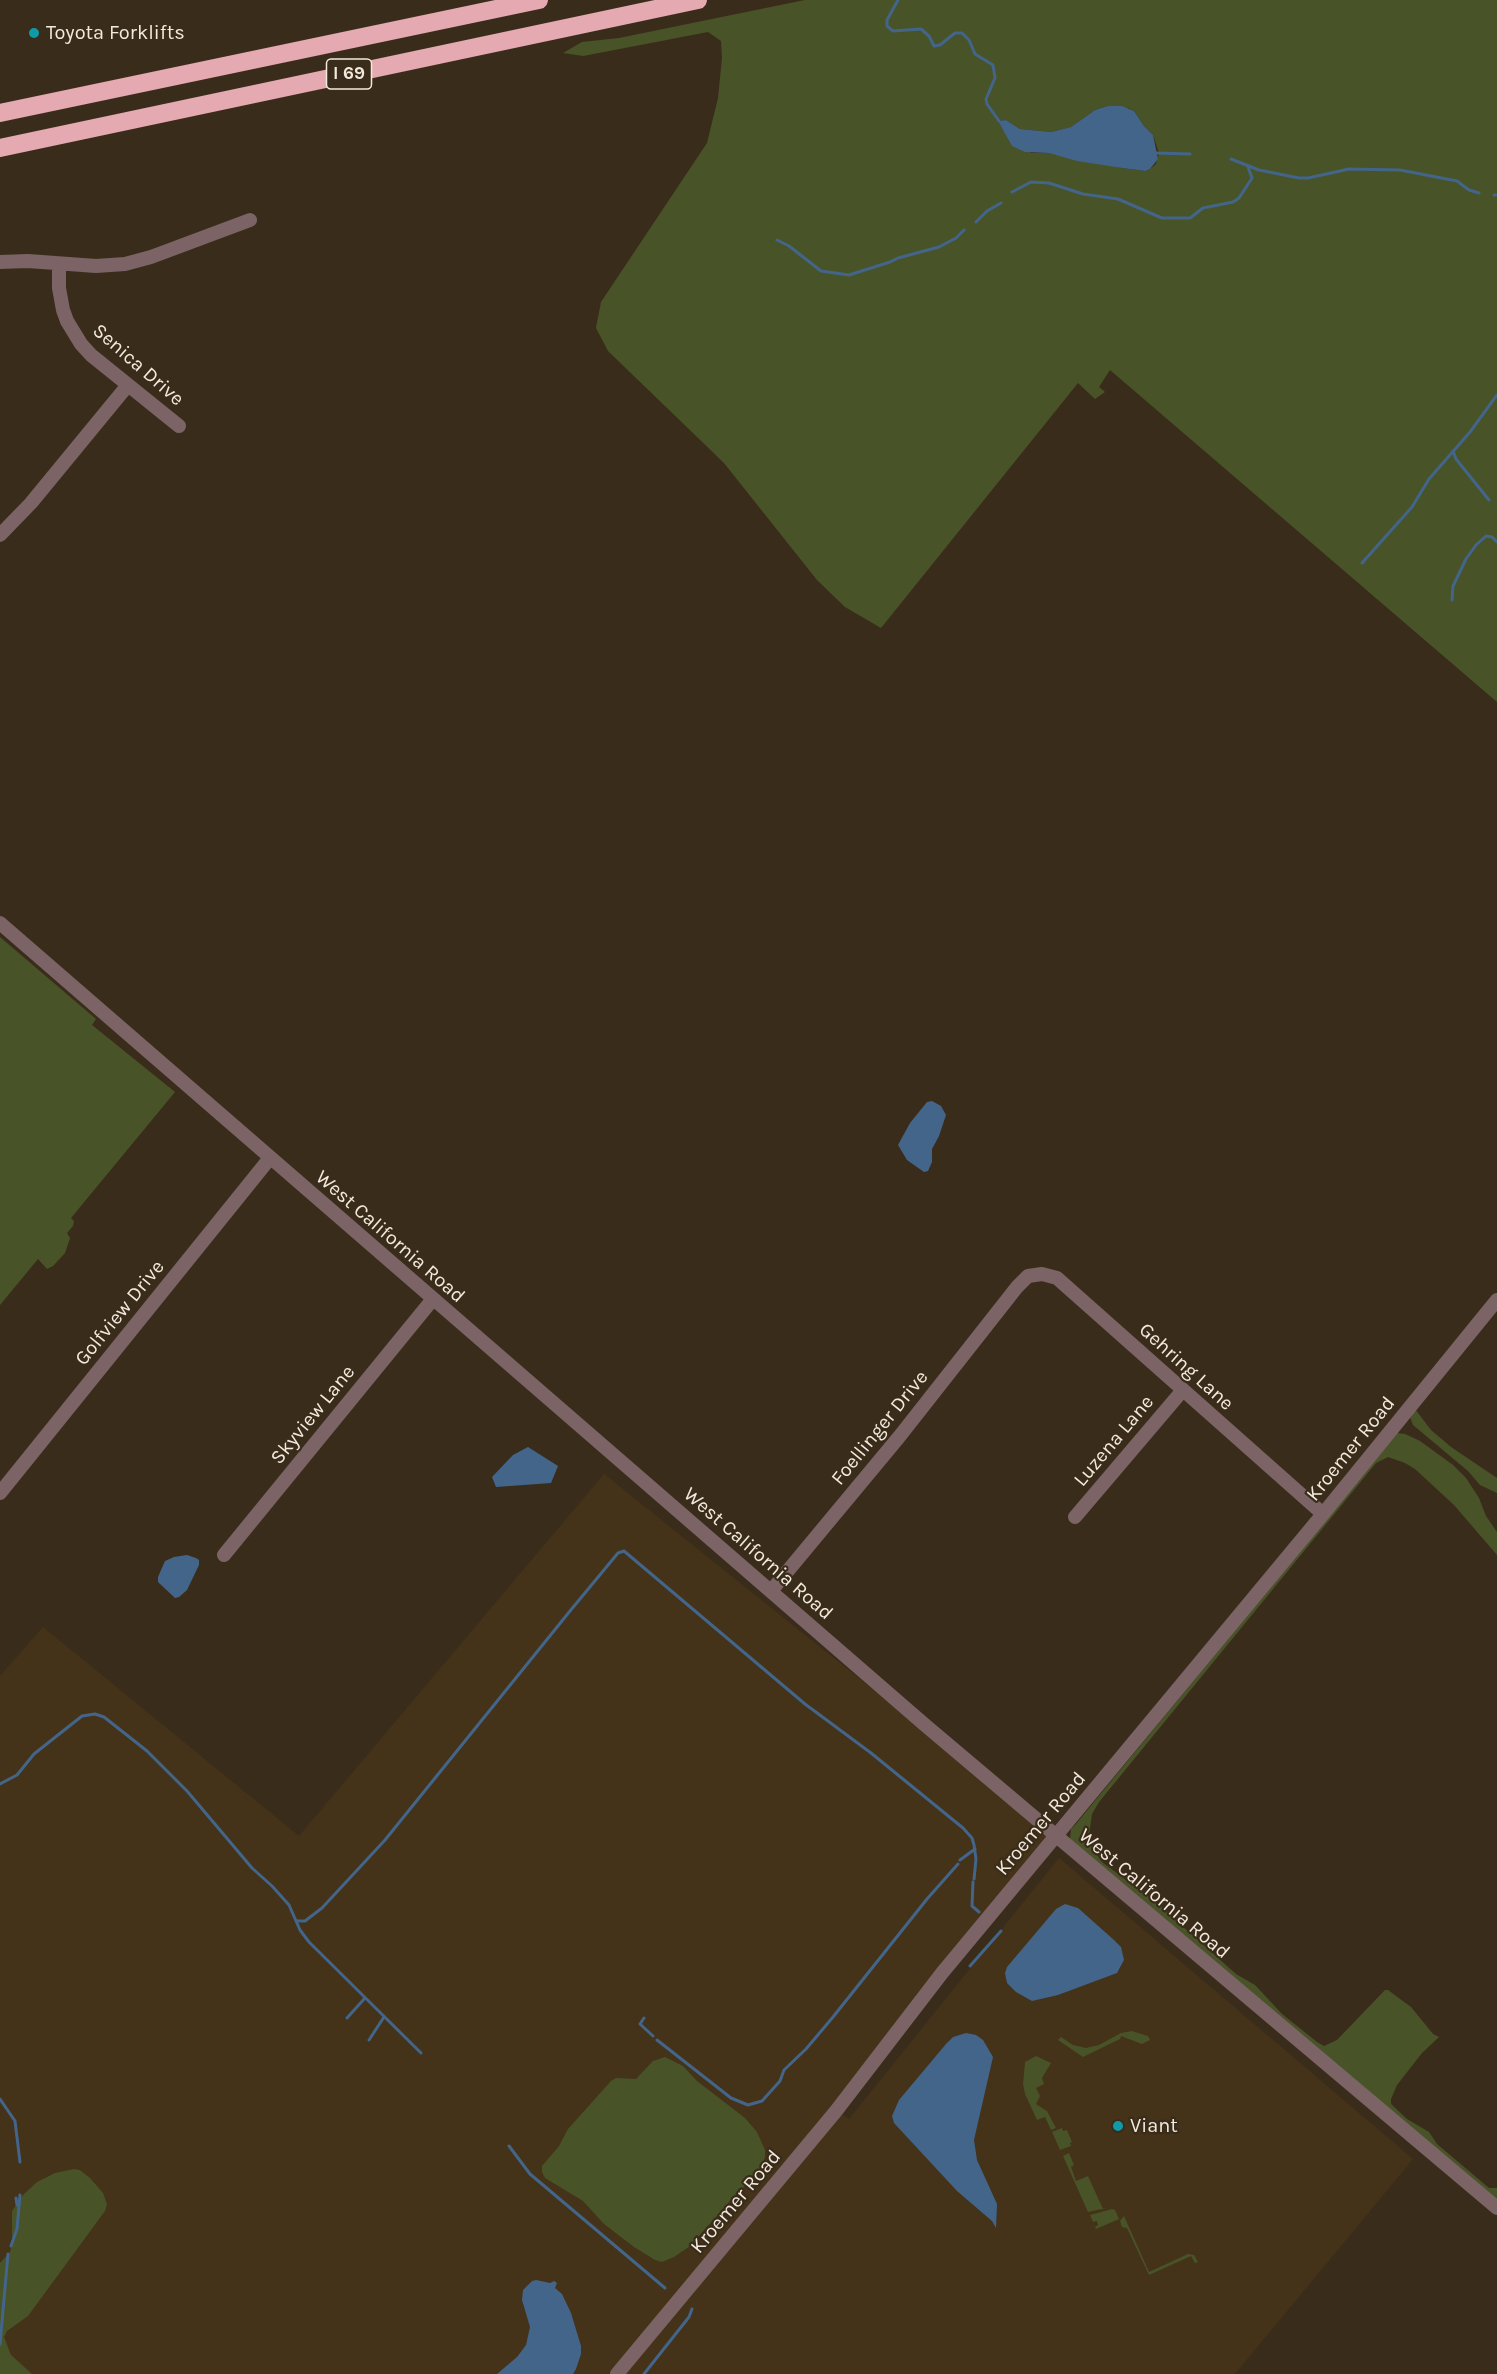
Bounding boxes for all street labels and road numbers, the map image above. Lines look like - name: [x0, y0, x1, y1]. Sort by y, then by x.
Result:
- road number: I 69: [326, 59, 372, 89]
- street label: Senica Drive: [87, 319, 189, 411]
- street label: West California Road: [310, 1166, 470, 1308]
- street label: Golfview Drive: [70, 1256, 170, 1370]
- street label: Gehring Lane: [1134, 1318, 1238, 1416]
- street label: Skyview Lane: [266, 1361, 360, 1469]
- street label: Foellinger Drive: [826, 1366, 934, 1490]
- street label: Luzena Lane: [1069, 1390, 1159, 1492]
- street label: Kroemer Road: [1302, 1392, 1400, 1506]
- street label: West California Road: [678, 1483, 838, 1625]
- street label: Kroemer Road: [991, 1767, 1091, 1881]
- street label: West California Road: [1074, 1824, 1234, 1964]
- street label: Kroemer Road: [686, 2145, 786, 2259]

